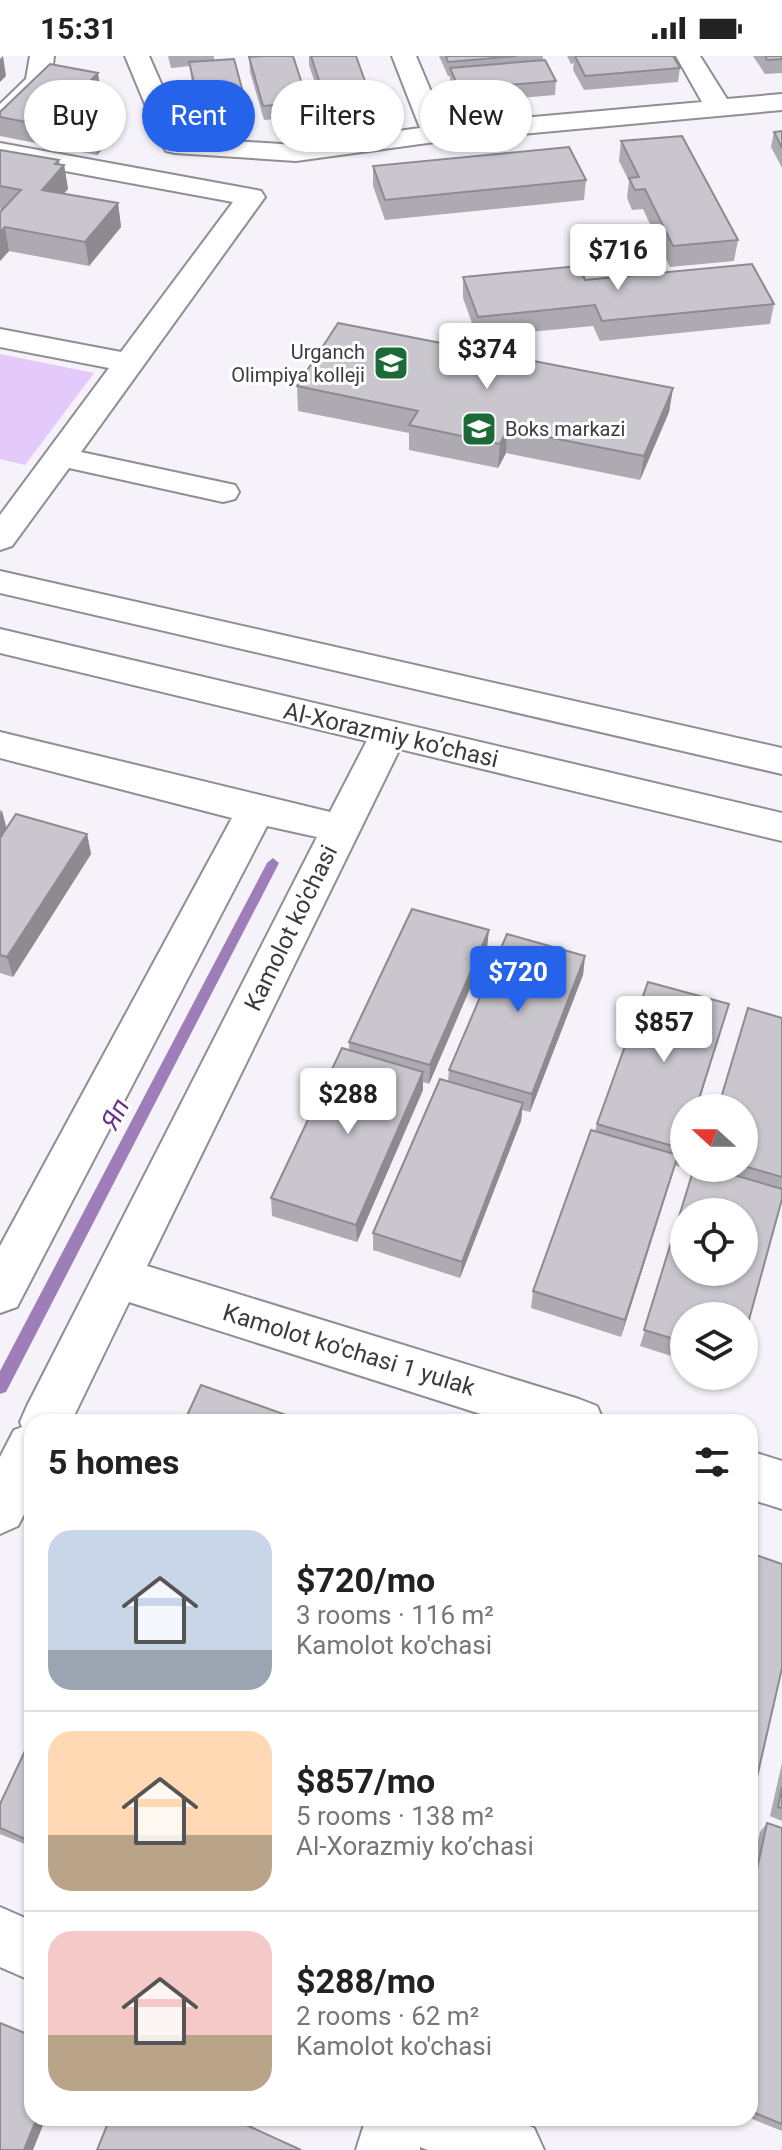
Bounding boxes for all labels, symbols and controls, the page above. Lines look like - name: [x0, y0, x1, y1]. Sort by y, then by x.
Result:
- text: 15:31: [40, 11, 117, 46]
- chip: Buy: [24, 80, 126, 152]
- chip: Rent: [142, 80, 255, 152]
- chip: Filters: [271, 80, 404, 152]
- chip: New: [420, 80, 532, 152]
- pin: $716: [571, 224, 665, 292]
- text: $716: [588, 235, 648, 265]
- pin: $374: [440, 323, 534, 391]
- text: $374: [457, 334, 517, 364]
- place label: Urganch Olimpiya kolleji: [231, 340, 365, 387]
- school or university icon: Urganch Olimpiya kolleji: [372, 344, 410, 382]
- school or university icon: Boks markazi: [460, 410, 498, 448]
- place label: Boks markazi: [505, 417, 625, 441]
- street label: Al-Xorazmiy ko’chasi: [281, 697, 501, 773]
- street label: Kamolot ko'chasi: [239, 841, 343, 1015]
- pin: $720: [471, 946, 565, 1014]
- text: $720: [488, 957, 548, 987]
- pin: $857: [617, 996, 711, 1064]
- text: $857: [634, 1007, 694, 1037]
- pin: $288: [301, 1068, 395, 1136]
- text: $288: [318, 1079, 378, 1109]
- water label: Яп: [94, 1093, 135, 1135]
- north arrow: [670, 1094, 758, 1182]
- map controls: [670, 1094, 758, 1390]
- button: locate: [670, 1198, 758, 1286]
- street label: Kamolot ko'chasi 1 yulak: [220, 1298, 479, 1402]
- button: layers: [670, 1302, 758, 1390]
- icon: filters: [690, 1440, 734, 1484]
- text: 5 homes: [48, 1442, 179, 1482]
- text: $720/mo: [296, 1560, 435, 1600]
- icon: home: [112, 1562, 208, 1658]
- text: 3 rooms · 116 m²: [296, 1600, 494, 1630]
- text: Kamolot ko'chasi: [296, 1630, 492, 1660]
- text: $857/mo: [296, 1761, 435, 1801]
- icon: home: [112, 1763, 208, 1859]
- text: 5 rooms · 138 m²: [296, 1801, 494, 1831]
- text: Al-Xorazmiy ko’chasi: [296, 1831, 534, 1861]
- text: $288/mo: [296, 1961, 435, 2001]
- icon: home: [112, 1963, 208, 2059]
- text: 2 rooms · 62 m²: [296, 2001, 479, 2031]
- text: Kamolot ko'chasi: [296, 2031, 492, 2061]

